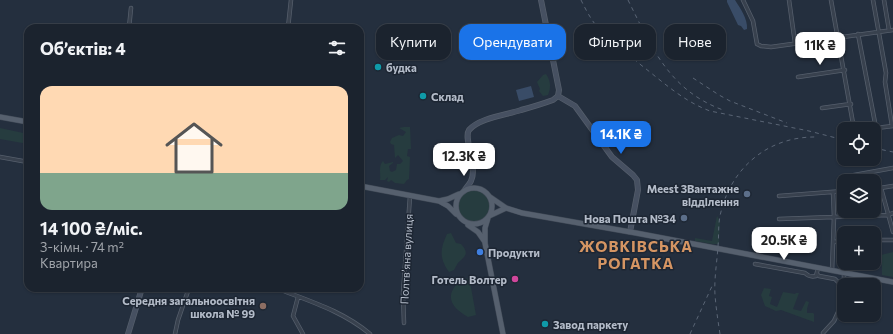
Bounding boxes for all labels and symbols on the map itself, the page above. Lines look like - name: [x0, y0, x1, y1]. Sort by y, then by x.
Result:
- pin: 11K ₴: [792, 32, 848, 66]
- place label: будка: [386, 61, 417, 74]
- marker: будка: [373, 62, 383, 72]
- place label: Склад: [431, 90, 464, 103]
- marker: Склад: [418, 91, 428, 101]
- pin: 14.1K ₴: [584, 121, 658, 155]
- pin: 12.3K ₴: [427, 143, 501, 177]
- place label: Meest 3Вантажне відділення: [647, 182, 739, 208]
- marker: Meest 3Вантажне відділення: [742, 189, 752, 199]
- place label: Нова Пошта №34: [584, 212, 676, 225]
- marker: Нова Пошта №34: [679, 213, 689, 223]
- street label: Полтвʼяна вулиця: [397, 214, 415, 304]
- pin: 20.5K ₴: [747, 227, 821, 261]
- district label: ЖОВКІВСЬКА РОГАТКА: [579, 237, 693, 272]
- place label: Продукти: [488, 246, 540, 259]
- marker: Продукти: [475, 247, 485, 257]
- place label: Готель Волтер: [431, 273, 508, 286]
- marker: Готель Волтер: [510, 274, 520, 284]
- place label: Середня загальноосвітня школа № 99: [122, 294, 255, 320]
- marker: Середня загальноосвітня школа № 99: [258, 301, 268, 311]
- place label: Завод паркету: [553, 318, 628, 331]
- marker: Завод паркету: [540, 319, 550, 329]

